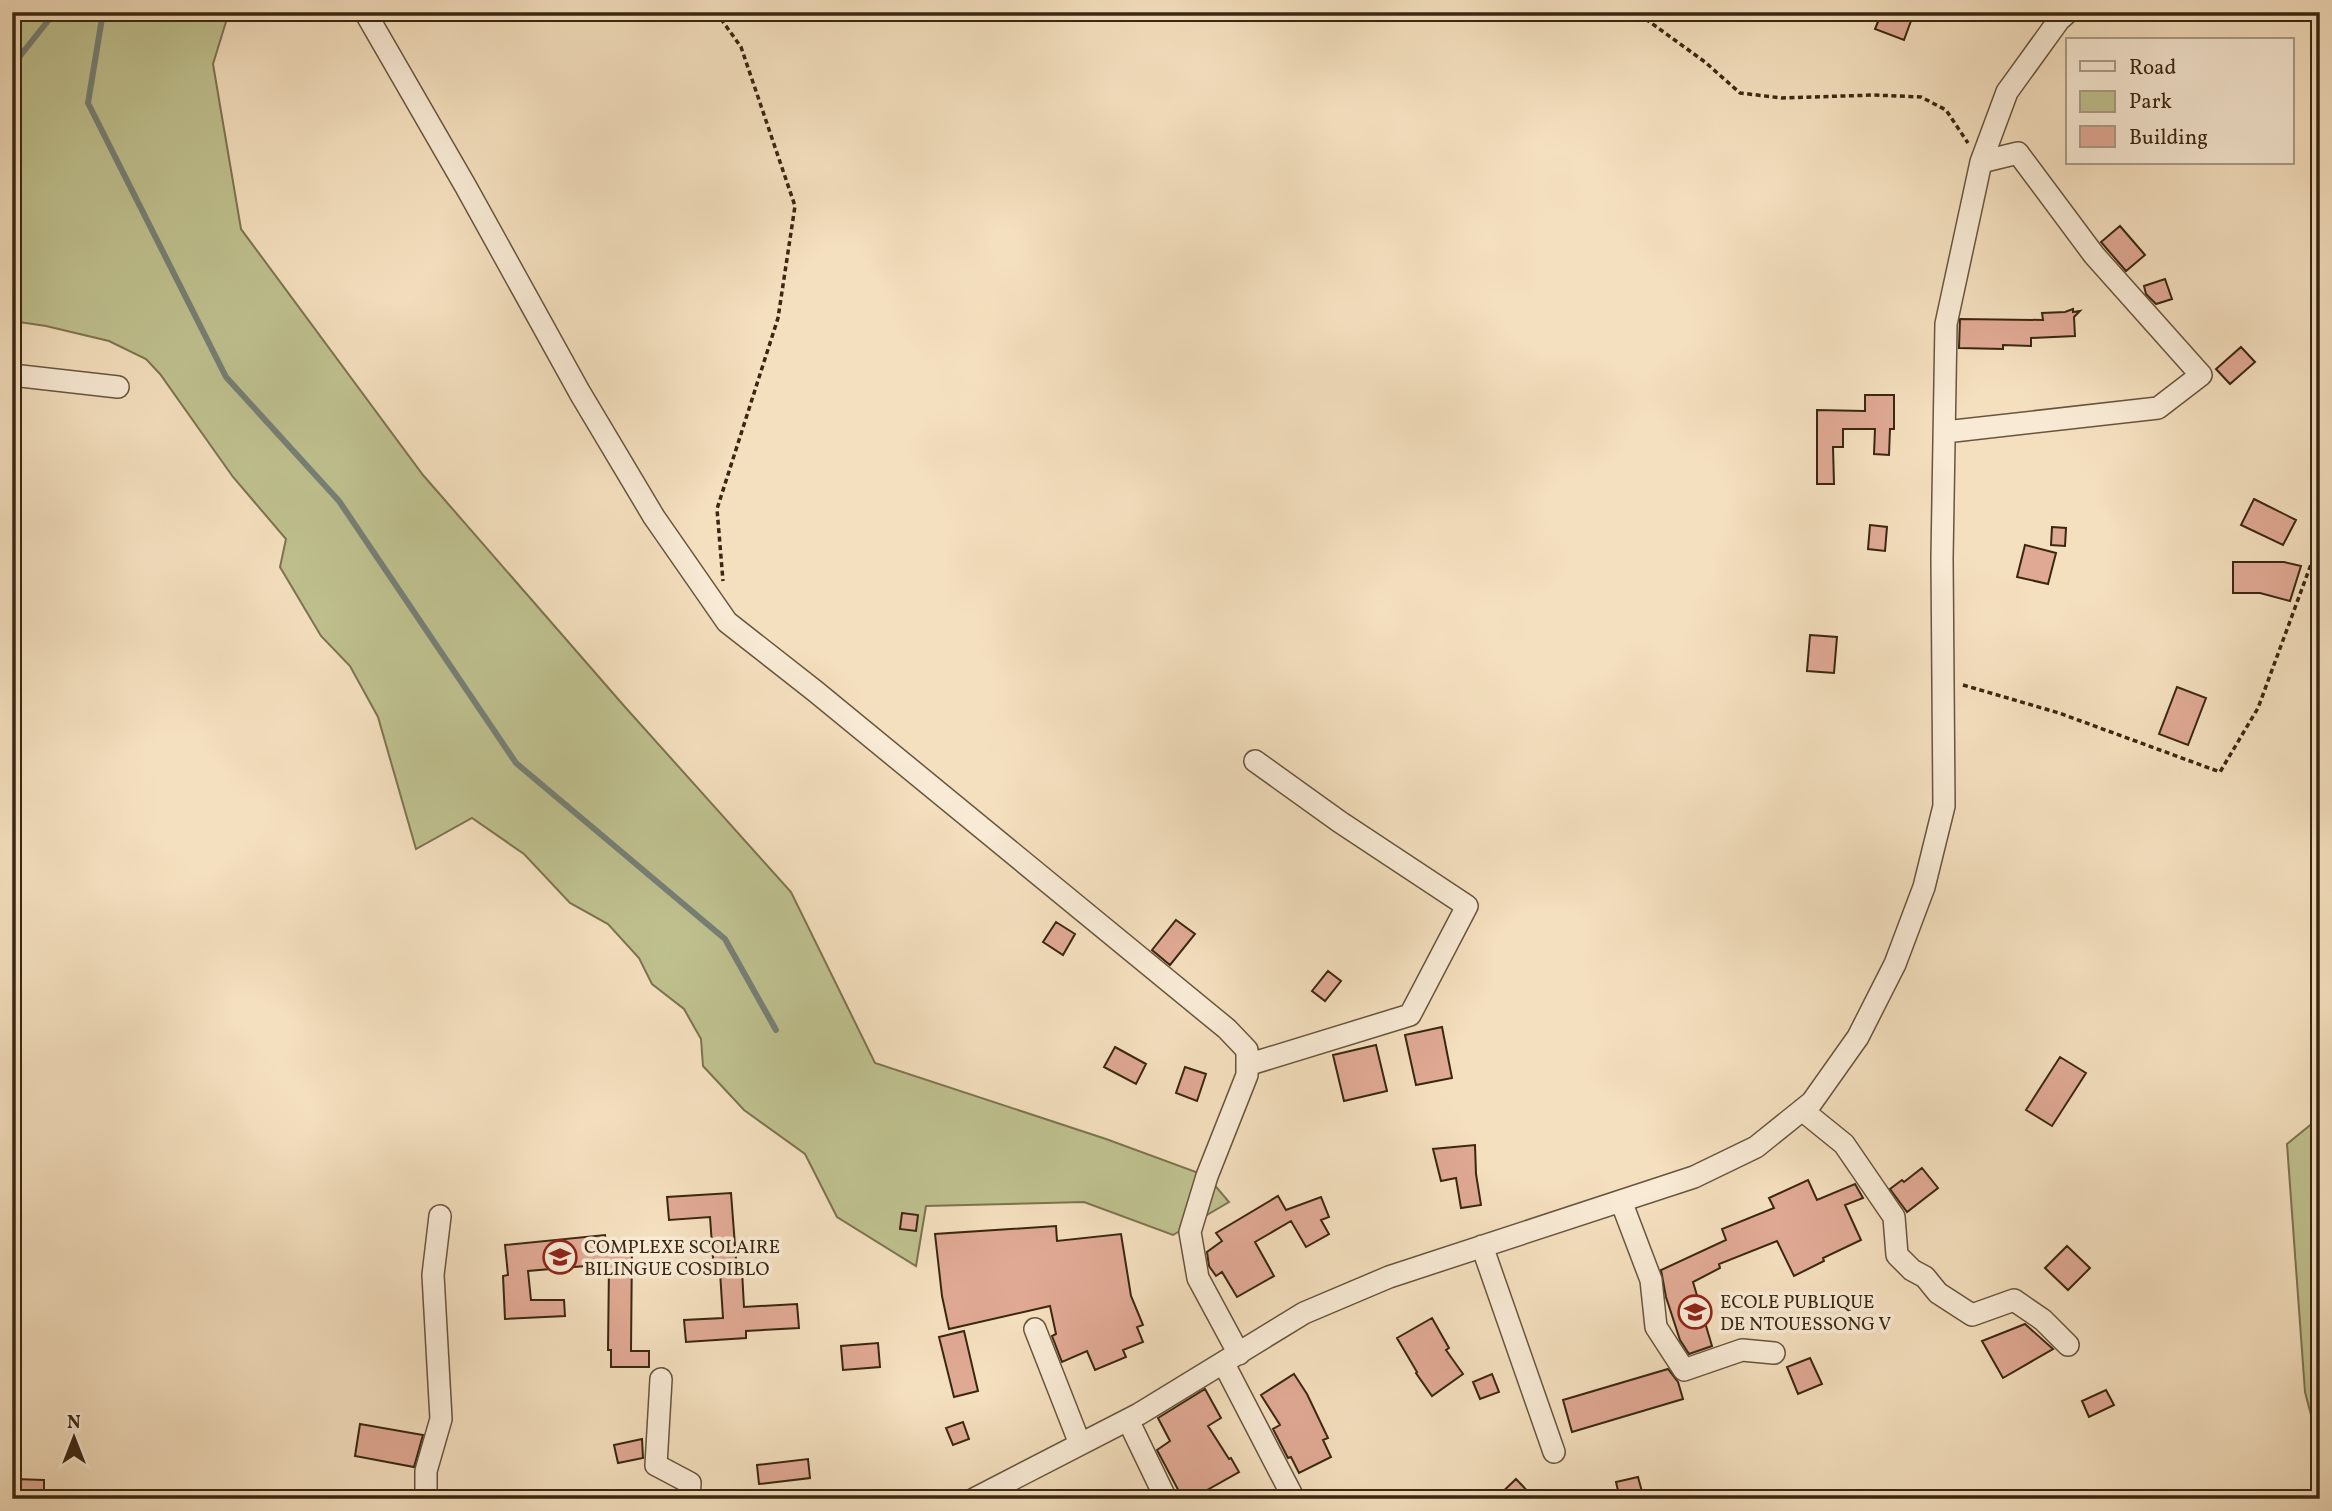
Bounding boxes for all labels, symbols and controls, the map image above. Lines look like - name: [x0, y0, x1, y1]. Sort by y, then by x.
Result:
- legend: [2066, 38, 2294, 164]
- text: Road: [2129, 54, 2176, 83]
- text: Park: [2129, 88, 2172, 117]
- text: Building: [2129, 124, 2208, 153]
- place label: COMPLEXE SCOLAIRE BILINGUE COSDIBLO: [584, 1235, 780, 1283]
- school or university icon: COMPLEXE SCOLAIRE BILINGUE COSDIBLO: [541, 1238, 579, 1276]
- place label: ECOLE PUBLIQUE DE NTOUESSONG V: [1720, 1290, 1891, 1338]
- school or university icon: ECOLE PUBLIQUE DE NTOUESSONG V: [1676, 1293, 1714, 1331]
- north arrow: [38, 1402, 108, 1472]
- text: N: [67, 1410, 81, 1436]

